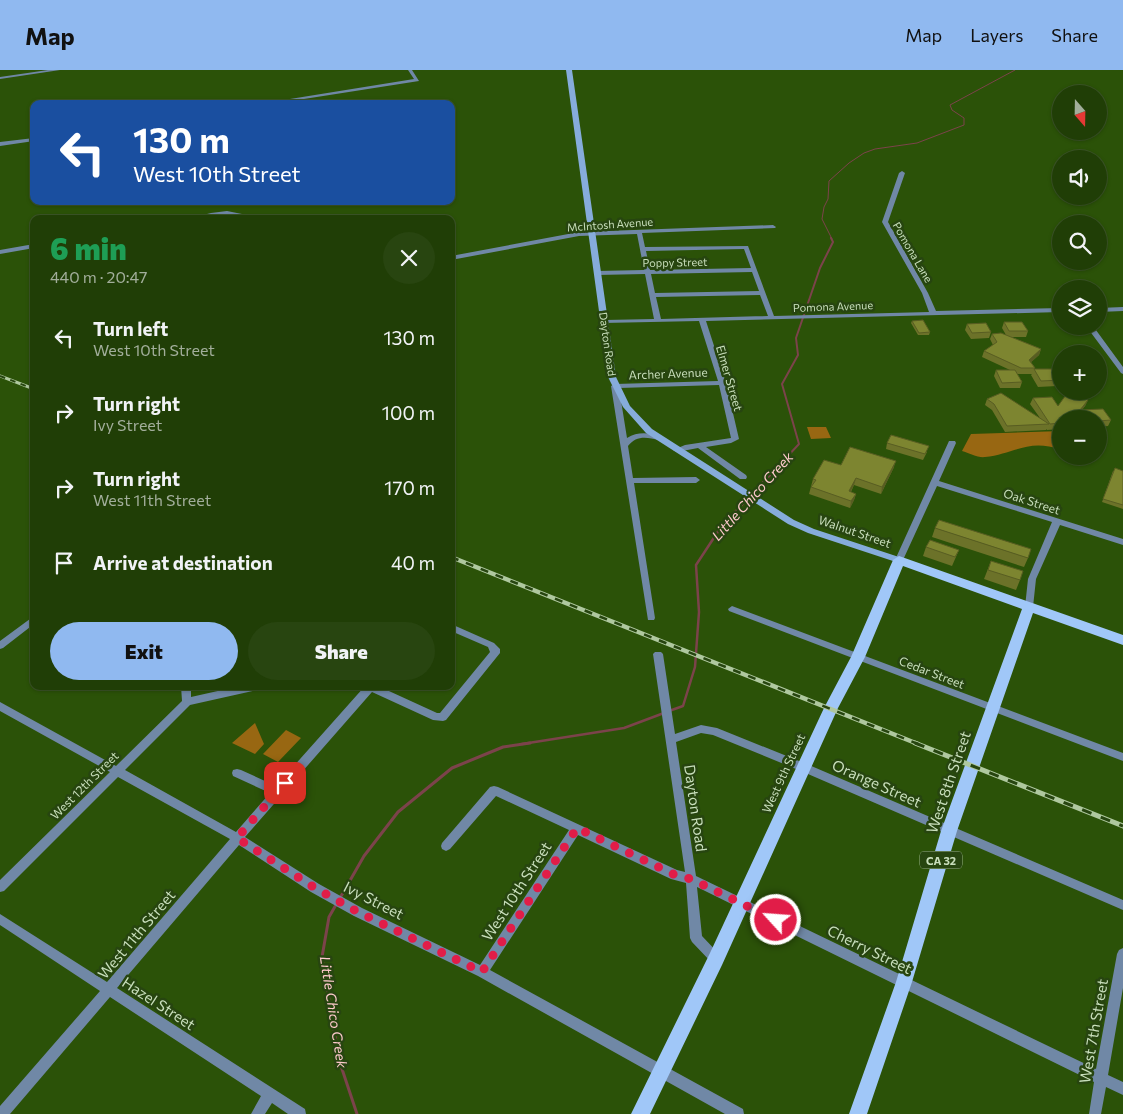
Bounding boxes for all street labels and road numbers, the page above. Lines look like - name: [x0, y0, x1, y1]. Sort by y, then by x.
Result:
- street label: McIntosh Avenue: [567, 214, 654, 233]
- street label: Pomona Lane: [890, 219, 936, 285]
- street label: Poppy Street: [642, 255, 708, 269]
- street label: Pomona Avenue: [793, 298, 874, 314]
- street label: Dayton Road: [597, 311, 619, 377]
- street label: Elmer Street: [714, 343, 746, 413]
- street label: Archer Avenue: [628, 365, 708, 381]
- street label: Oak Street: [1002, 485, 1062, 517]
- street label: Walnut Street: [817, 512, 893, 550]
- street label: Cedar Street: [897, 653, 967, 691]
- street label: West 8th Street: [922, 728, 974, 836]
- street label: West 9th Street: [759, 731, 807, 815]
- street label: West 12th Street: [47, 748, 121, 822]
- street label: Orange Street: [830, 755, 924, 811]
- street label: Dayton Road: [681, 763, 711, 853]
- street label: West 10th Street: [477, 838, 555, 944]
- road number: CA 32: [920, 852, 962, 868]
- street label: Ivy Street: [341, 877, 407, 923]
- street label: West 11th Street: [93, 886, 179, 982]
- street label: Cherry Street: [825, 921, 915, 977]
- street label: Hazel Street: [119, 973, 199, 1033]
- street label: West 7th Street: [1075, 977, 1111, 1085]

